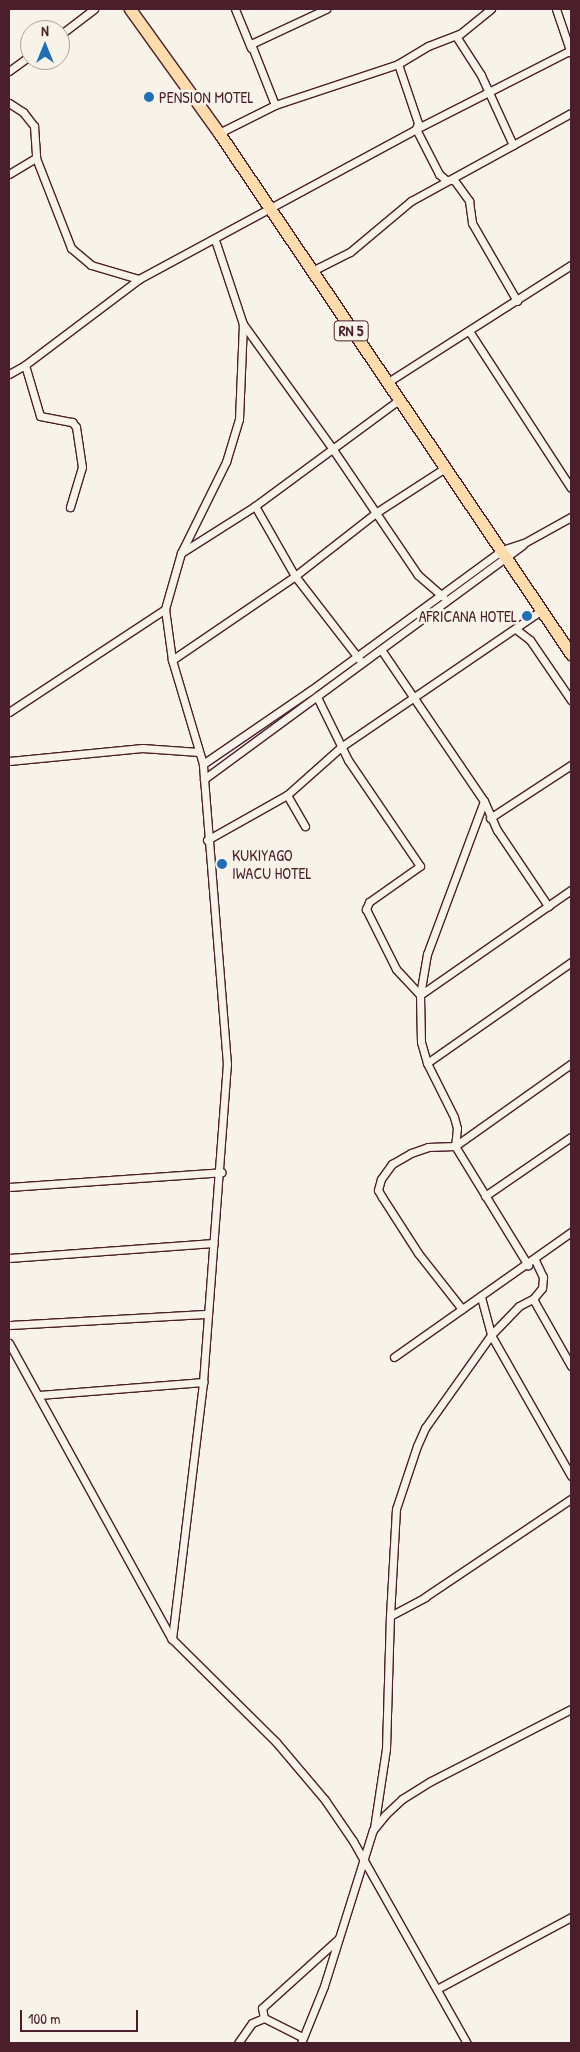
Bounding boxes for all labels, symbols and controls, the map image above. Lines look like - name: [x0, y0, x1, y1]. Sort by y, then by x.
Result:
- north arrow: [20, 20, 70, 70]
- text: N: [41, 21, 49, 40]
- place label: PENSION MOTEL: [159, 87, 253, 107]
- marker: PENSION MOTEL: [143, 91, 155, 103]
- road number: RN 5: [334, 318, 368, 344]
- place label: AFRICANA HOTEL: [419, 606, 517, 626]
- marker: AFRICANA HOTEL: [521, 610, 533, 622]
- place label: KUKIYAGO IWACU HOTEL: [232, 845, 312, 883]
- marker: KUKIYAGO IWACU HOTEL: [216, 858, 228, 870]
- scale bar: [22, 2000, 140, 2032]
- text: 100 m: [28, 2008, 61, 2029]

